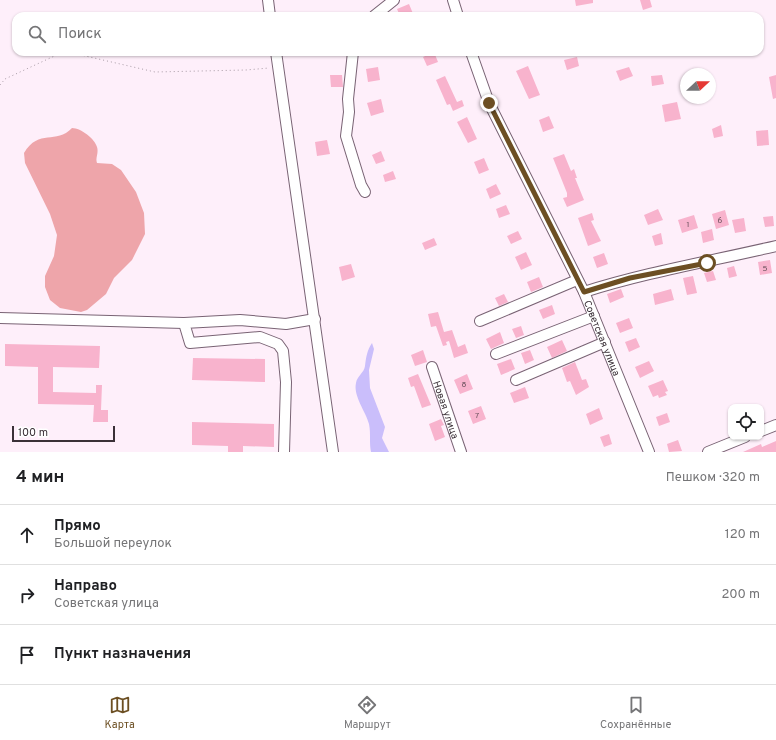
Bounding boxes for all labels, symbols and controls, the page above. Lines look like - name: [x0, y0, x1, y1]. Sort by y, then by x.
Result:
- search box: [12, 12, 764, 56]
- icon: search: [26, 23, 48, 45]
- text: Поиск: [58, 25, 102, 44]
- north arrow: [680, 68, 716, 104]
- route end: [480, 94, 498, 112]
- house number: 6: [718, 216, 723, 226]
- house number: 1: [687, 220, 689, 230]
- route start: [698, 254, 716, 272]
- house number: 5: [763, 264, 768, 274]
- street label: Советская улица: [580, 299, 622, 378]
- street label: Новая улица: [429, 379, 461, 441]
- house number: 8: [462, 380, 467, 390]
- map controls: [728, 404, 764, 440]
- button: locate: [728, 404, 764, 440]
- house number: 7: [475, 411, 479, 421]
- scale bar: [12, 424, 115, 443]
- text: 100 m: [18, 426, 48, 440]
- text: 4 мин: [16, 467, 64, 489]
- text: Пешком · 320 m: [666, 470, 760, 486]
- text: Прямо: [54, 517, 101, 536]
- icon: ahead: [16, 524, 38, 546]
- text: 120 m: [725, 527, 760, 543]
- text: Большой переулок: [54, 536, 172, 552]
- text: Направо: [54, 577, 117, 596]
- icon: right: [16, 584, 38, 606]
- text: 200 m: [721, 587, 760, 603]
- text: Советская улица: [54, 596, 159, 612]
- icon: arrive: [16, 644, 38, 666]
- text: Пункт назначения: [54, 645, 191, 664]
- tab: Карта: [105, 694, 135, 732]
- tab: Маршрут: [344, 694, 391, 732]
- tab: Сохранённые: [600, 694, 671, 732]

